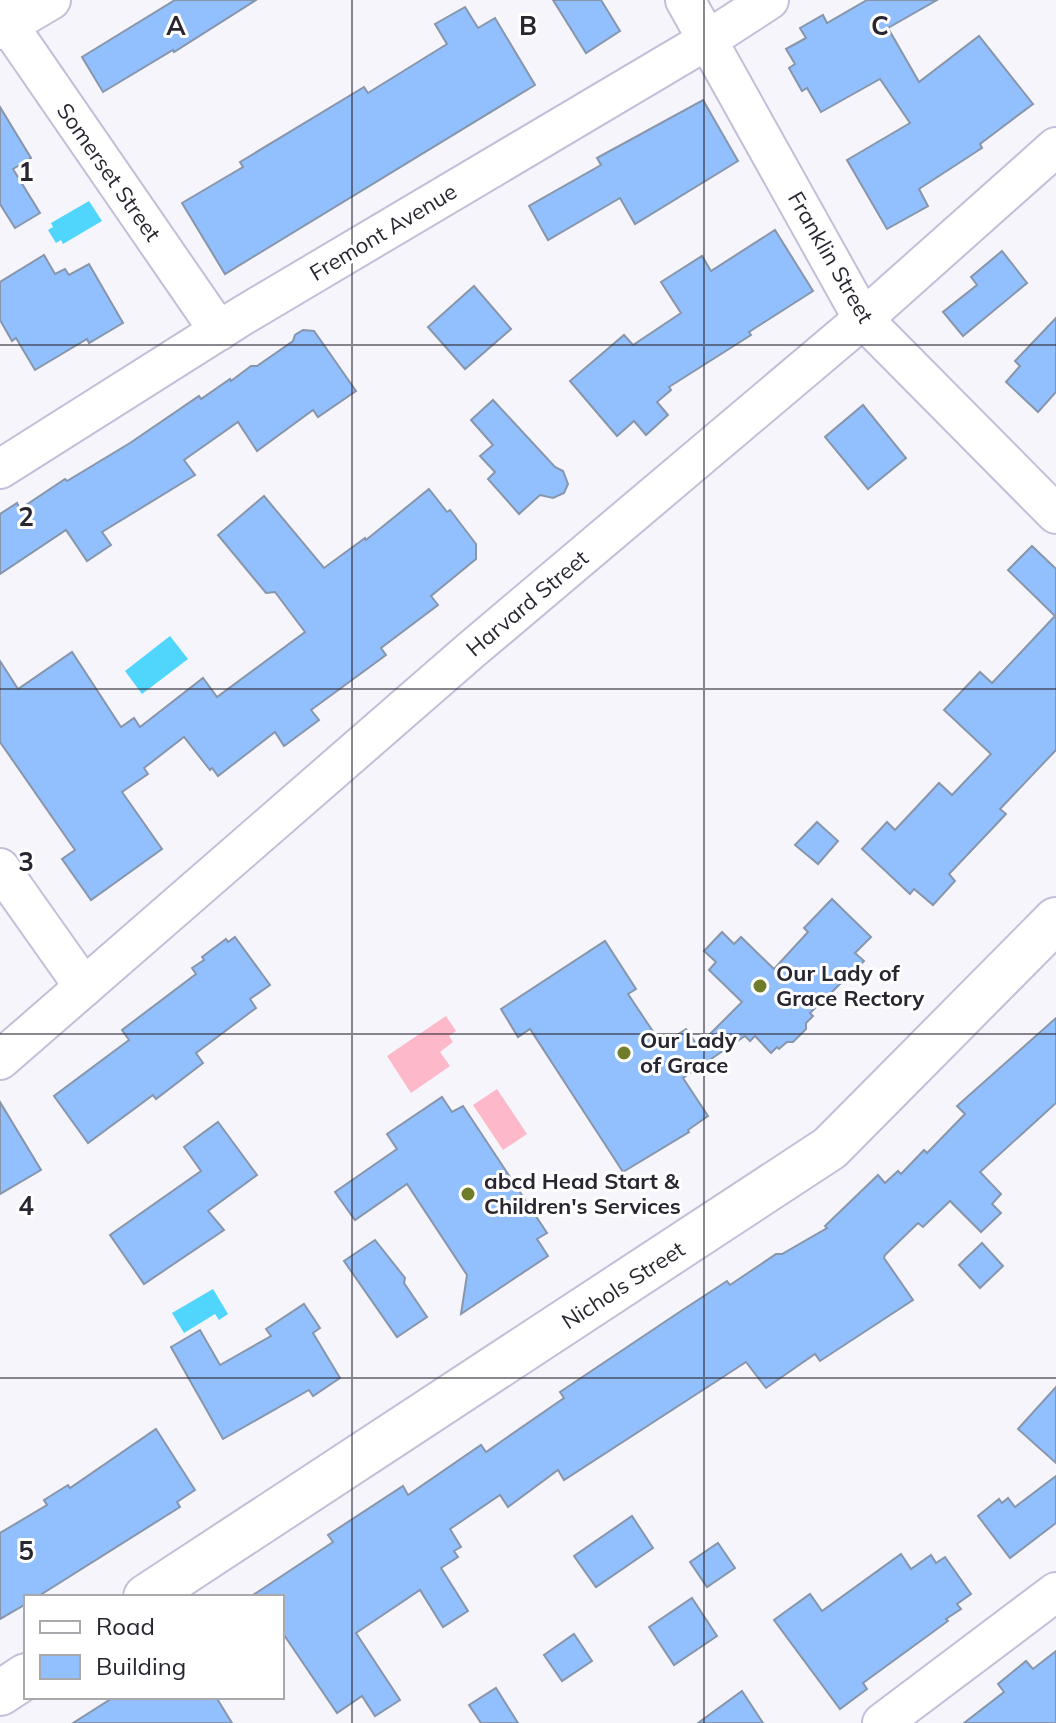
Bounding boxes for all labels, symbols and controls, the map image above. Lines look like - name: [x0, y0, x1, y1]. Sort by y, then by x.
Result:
- text: A: [166, 9, 186, 42]
- text: B: [519, 9, 537, 42]
- text: C: [871, 9, 889, 42]
- street label: Somerset Street: [51, 97, 167, 247]
- text: 1: [18, 155, 34, 188]
- street label: Fremont Avenue: [304, 177, 462, 287]
- street label: Franklin Street: [782, 186, 880, 328]
- text: 2: [18, 500, 34, 533]
- street label: Harvard Street: [460, 544, 594, 662]
- text: 3: [18, 845, 34, 878]
- place label: Our Lady of Grace Rectory: [776, 959, 924, 1012]
- marker: Our Lady of Grace Rectory: [751, 977, 769, 995]
- place label: Our Lady of Grace: [640, 1026, 737, 1079]
- marker: Our Lady of Grace: [615, 1044, 633, 1062]
- place label: abcd Head Start & Children's Services: [484, 1167, 681, 1220]
- marker: abcd Head Start & Children's Services: [459, 1185, 477, 1203]
- text: 4: [18, 1189, 34, 1222]
- street label: Nichols Street: [556, 1235, 690, 1335]
- text: 5: [18, 1534, 34, 1567]
- legend: [24, 1595, 284, 1699]
- text: Road: [96, 1611, 155, 1641]
- text: Building: [96, 1651, 186, 1681]

